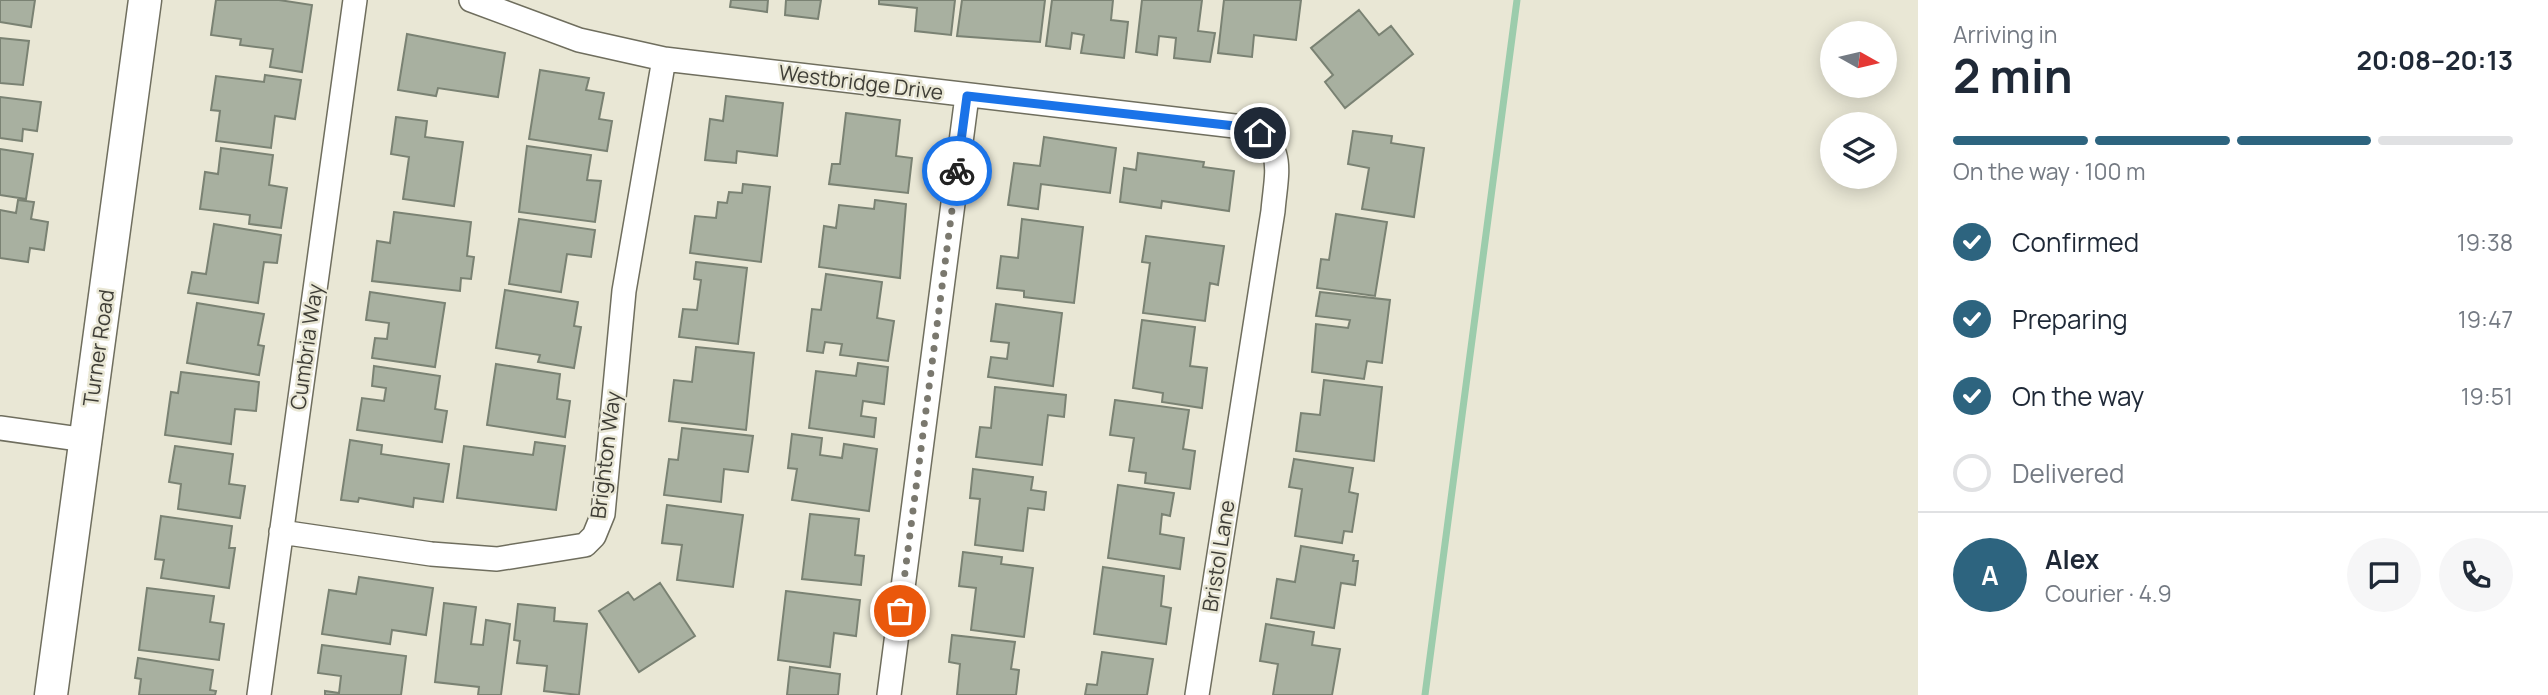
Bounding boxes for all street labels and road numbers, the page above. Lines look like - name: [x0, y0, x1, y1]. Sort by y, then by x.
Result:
- street label: Westbridge Drive: [777, 58, 945, 106]
- street label: Cumbria Way: [283, 282, 329, 412]
- street label: Turner Road: [76, 288, 120, 408]
- street label: Brighton Way: [583, 390, 627, 520]
- street label: Bristol Lane: [1195, 498, 1241, 614]

